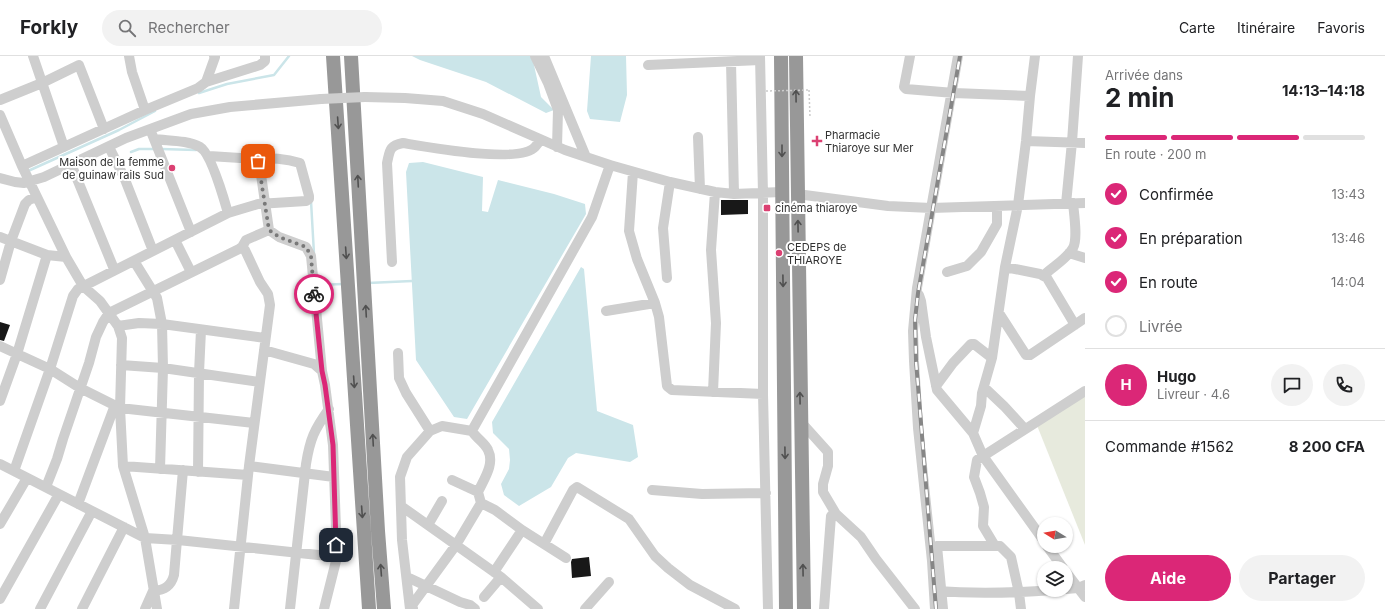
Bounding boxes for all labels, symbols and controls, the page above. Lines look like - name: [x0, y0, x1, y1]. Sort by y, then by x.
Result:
- search box: [102, 10, 382, 46]
- text: Forkly: [20, 16, 78, 39]
- icon: search: [116, 17, 138, 39]
- text: Rechercher: [148, 18, 230, 37]
- text: Carte: [1179, 19, 1215, 36]
- text: Itinéraire: [1237, 19, 1295, 36]
- text: Favoris: [1317, 19, 1365, 36]
- text: Arrivée dans: [1105, 67, 1183, 83]
- text: 14:13–14:18: [1282, 81, 1365, 100]
- text: 2 min: [1105, 82, 1175, 113]
- one-way arrow: [792, 90, 800, 103]
- one-way arrow: [334, 116, 341, 129]
- place label: Pharmacie Thiaroye sur Mer: [825, 128, 913, 155]
- marker: Pharmacie Thiaroye sur Mer: [812, 136, 822, 146]
- pin: [241, 144, 275, 178]
- one-way arrow: [778, 144, 786, 157]
- text: En route · 200 m: [1105, 146, 1206, 162]
- icon: bag: [247, 150, 269, 172]
- place label: Maison de la femme de guinaw rails Sud: [59, 155, 164, 182]
- marker: Maison de la femme de guinaw rails Sud: [167, 163, 177, 173]
- one-way arrow: [355, 175, 362, 188]
- icon: check: [1105, 183, 1127, 205]
- text: Confirmée: [1139, 185, 1214, 204]
- text: 13:43: [1332, 186, 1365, 202]
- place label: cinéma thiaroye: [775, 201, 857, 215]
- marker: cinéma thiaroye: [762, 203, 772, 213]
- one-way arrow: [794, 220, 801, 233]
- icon: check: [1105, 227, 1127, 249]
- text: En préparation: [1139, 229, 1243, 248]
- text: 13:46: [1331, 230, 1365, 246]
- place label: CEDEPS de THIAROYE: [787, 240, 847, 267]
- one-way arrow: [342, 246, 350, 259]
- marker: CEDEPS de THIAROYE: [774, 248, 784, 258]
- icon: check: [1105, 271, 1127, 293]
- text: En route: [1139, 273, 1198, 292]
- courier: [294, 274, 334, 314]
- one-way arrow: [779, 274, 787, 287]
- text: 14:04: [1331, 274, 1365, 290]
- icon: bike: [303, 283, 325, 305]
- one-way arrow: [362, 305, 369, 318]
- text: Livrée: [1139, 317, 1182, 336]
- button: chat: [1271, 364, 1313, 406]
- button: phone: [1323, 364, 1365, 406]
- text: Hugo: [1157, 367, 1196, 386]
- one-way arrow: [351, 375, 358, 388]
- text: H: [1120, 375, 1132, 394]
- text: Livreur · 4.6: [1157, 386, 1230, 402]
- one-way arrow: [796, 392, 804, 405]
- one-way arrow: [369, 434, 376, 447]
- text: Commande #1562: [1105, 437, 1234, 456]
- text: 8 200 CFA: [1289, 437, 1365, 456]
- one-way arrow: [781, 446, 789, 459]
- one-way arrow: [359, 505, 366, 518]
- north arrow: [1037, 517, 1073, 553]
- map controls: [1037, 517, 1073, 597]
- pin: [319, 528, 353, 562]
- icon: home: [325, 534, 347, 556]
- button: Aide: [1105, 555, 1231, 601]
- button: Partager: [1239, 555, 1365, 601]
- button: layers: [1037, 561, 1073, 597]
- one-way arrow: [377, 564, 384, 577]
- one-way arrow: [799, 564, 807, 577]

